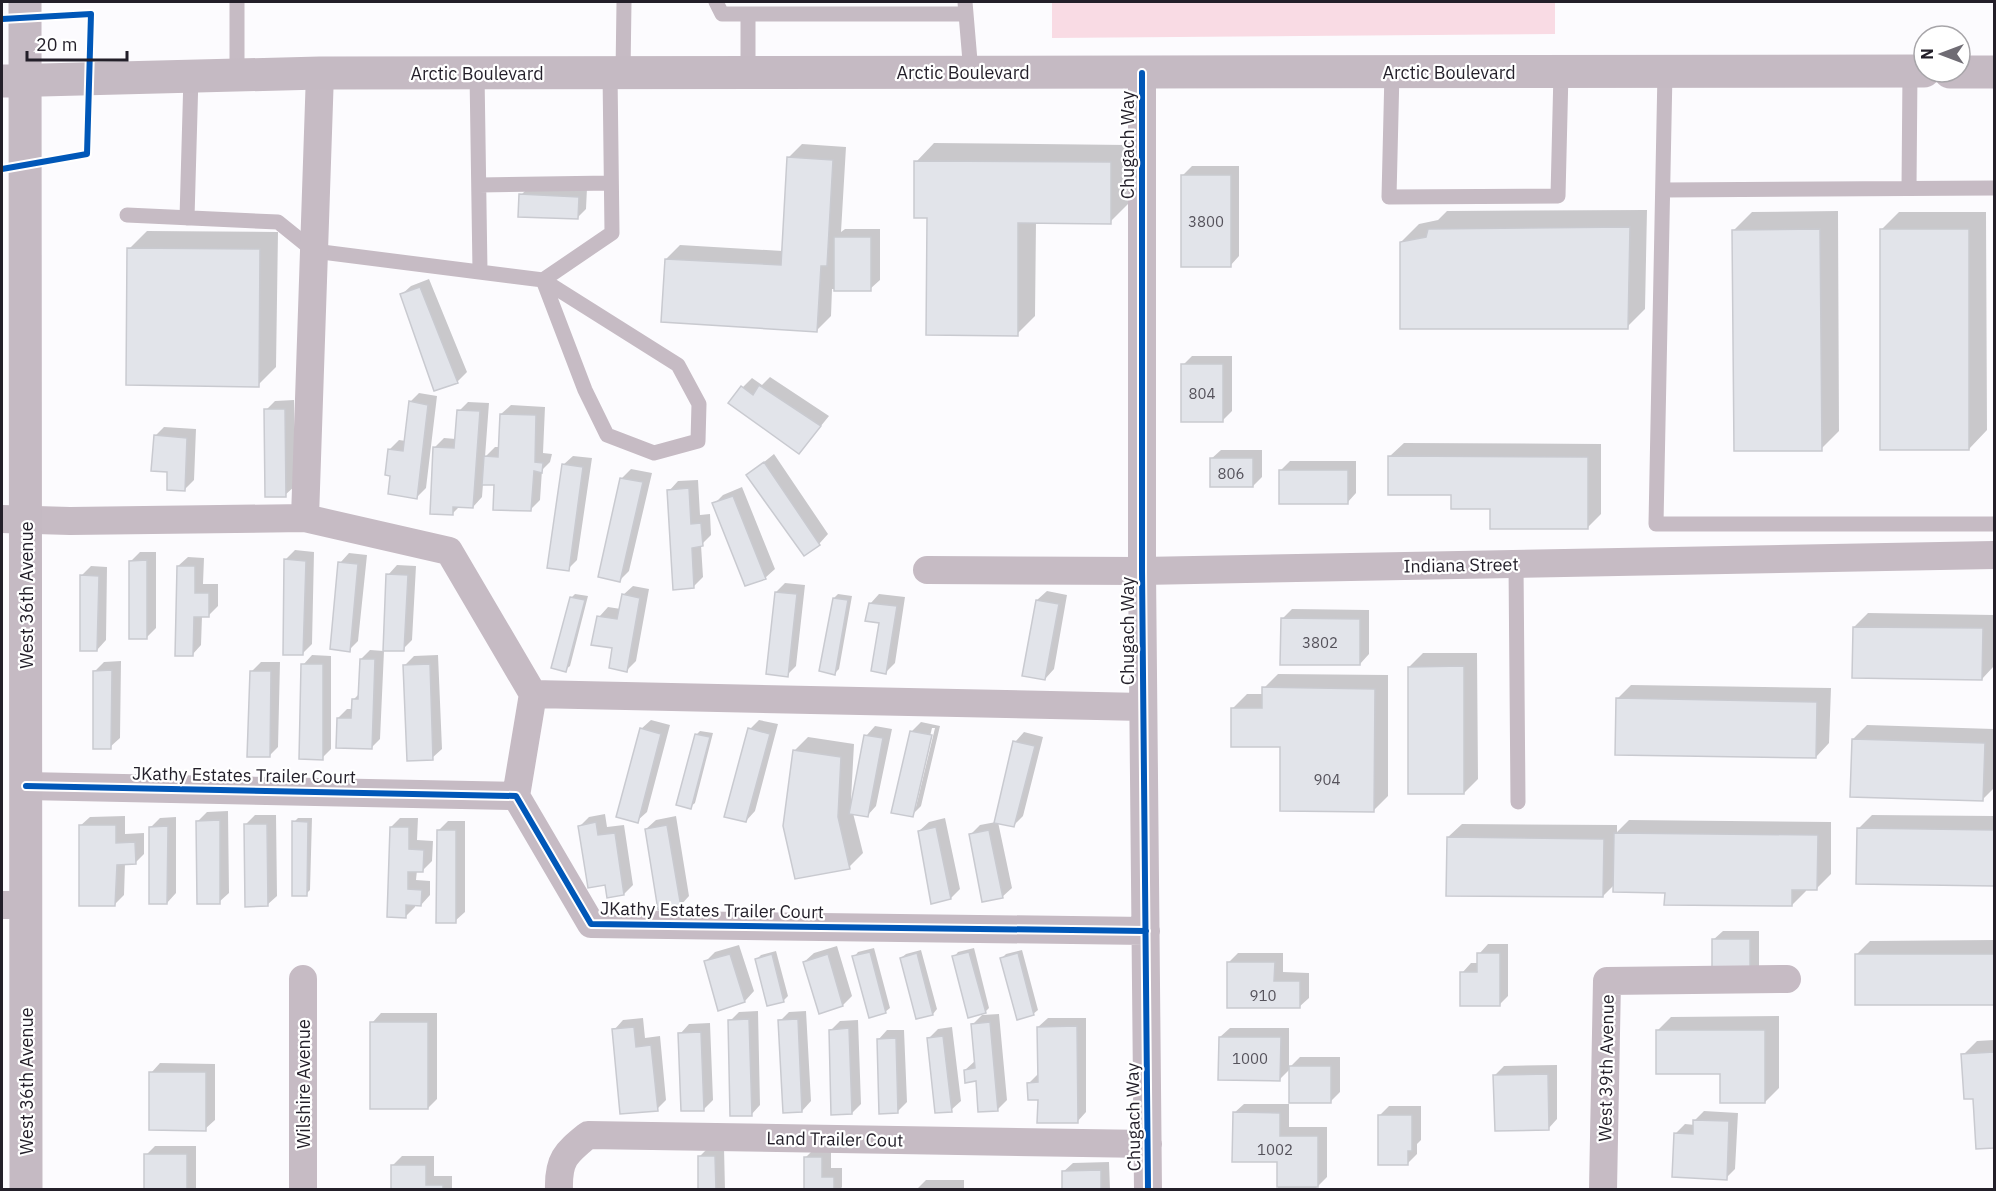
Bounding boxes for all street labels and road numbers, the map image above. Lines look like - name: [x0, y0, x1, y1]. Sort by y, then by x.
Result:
- street label: Arctic Boulevard: [896, 61, 1030, 84]
- street label: Arctic Boulevard: [1382, 61, 1516, 84]
- street label: Arctic Boulevard: [410, 62, 544, 85]
- street label: Chugach Way: [1116, 91, 1139, 199]
- street label: West 36th Avenue: [15, 521, 38, 669]
- street label: Indiana Street: [1403, 552, 1519, 578]
- street label: Chugach Way: [1116, 577, 1139, 685]
- street label: JKathy Estates Trailer Court: [132, 762, 356, 788]
- street label: JKathy Estates Trailer Court: [600, 897, 824, 923]
- street label: West 39th Avenue: [1593, 994, 1619, 1142]
- street label: West 36th Avenue: [15, 1007, 38, 1155]
- street label: Wilshire Avenue: [292, 1019, 315, 1149]
- street label: Chugach Way: [1121, 1063, 1145, 1171]
- street label: Land Trailer Cout: [766, 1126, 904, 1152]

